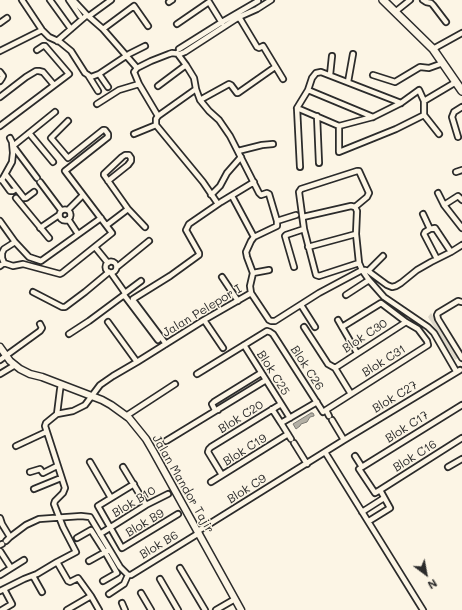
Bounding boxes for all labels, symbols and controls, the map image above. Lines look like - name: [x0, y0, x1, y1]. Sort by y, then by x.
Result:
- street label: Jalan Pelepor I: [160, 282, 244, 340]
- street label: Blok C30: [340, 316, 390, 356]
- street label: Blok C31: [360, 342, 408, 380]
- street label: Blok C26: [287, 343, 327, 393]
- street label: Blok C25: [254, 348, 292, 398]
- street label: Blok C27: [370, 378, 420, 416]
- street label: Blok C20: [216, 398, 266, 436]
- street label: Blok C17: [383, 408, 431, 446]
- street label: Blok C19: [220, 431, 270, 469]
- street label: Jalan Mandor Tajir: [149, 432, 217, 536]
- street label: Blok C16: [390, 437, 440, 475]
- street label: Blok C9: [225, 471, 269, 507]
- street label: Blok B10: [110, 483, 158, 521]
- street label: Blok B9: [123, 506, 167, 540]
- street label: Blok B6: [137, 528, 181, 562]
- north arrow: [406, 554, 446, 594]
- text: N: [425, 576, 440, 593]

